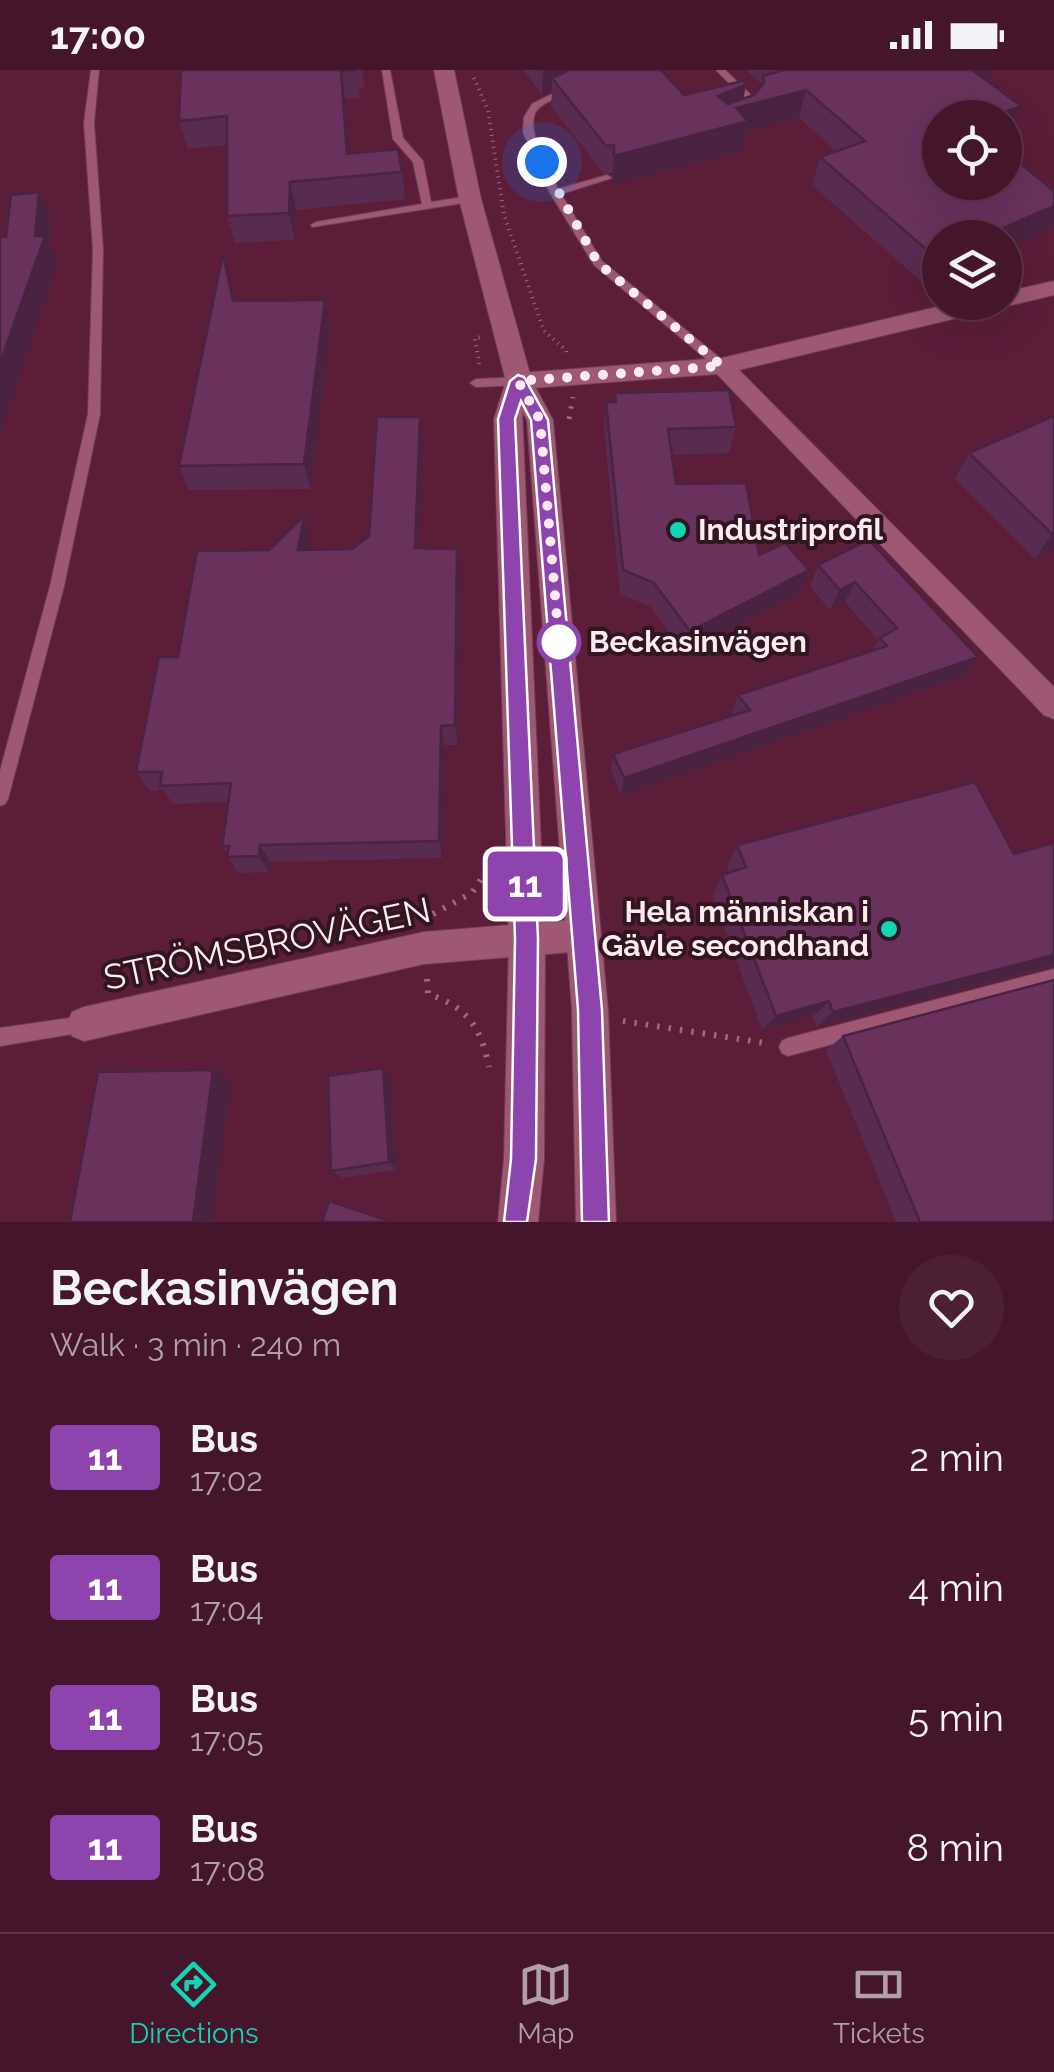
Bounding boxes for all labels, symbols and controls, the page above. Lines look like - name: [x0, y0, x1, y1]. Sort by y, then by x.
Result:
- text: 17:00: [50, 13, 146, 58]
- map controls: [922, 100, 1022, 320]
- button: locate: [922, 100, 1022, 200]
- your location: [517, 137, 567, 187]
- button: layers: [922, 220, 1022, 320]
- place label: Industriprofil: [698, 512, 884, 547]
- marker: Industriprofil: [667, 519, 689, 541]
- marker: Beckasinvägen: [538, 621, 580, 663]
- place label: Beckasinvägen: [589, 624, 807, 659]
- line badge: 11: [480, 852, 570, 916]
- text: 11: [508, 864, 542, 905]
- street label: STRÖMSBROVÄGEN: [100, 889, 434, 998]
- place label: Hela människan i Gävle secondhand: [601, 894, 869, 963]
- marker: Hela människan i Gävle secondhand: [878, 918, 900, 940]
- button: heart: [899, 1255, 1004, 1360]
- text: Beckasinvägen: [50, 1260, 399, 1316]
- text: Walk · 3 min · 240 m: [50, 1326, 341, 1363]
- text: Bus: [190, 1416, 258, 1461]
- text: 2 min: [909, 1435, 1004, 1480]
- text: 11: [88, 1437, 122, 1478]
- text: 17:02: [190, 1461, 263, 1498]
- text: Bus: [190, 1546, 258, 1591]
- text: 4 min: [908, 1565, 1004, 1610]
- text: 11: [88, 1567, 122, 1608]
- text: 17:04: [190, 1591, 264, 1628]
- text: Bus: [190, 1676, 258, 1721]
- text: 5 min: [908, 1695, 1004, 1740]
- text: 11: [88, 1697, 122, 1738]
- text: 17:05: [190, 1721, 264, 1758]
- text: Bus: [190, 1806, 258, 1851]
- text: 8 min: [906, 1825, 1004, 1870]
- text: 11: [88, 1827, 122, 1868]
- text: 17:08: [190, 1851, 265, 1888]
- tab: Directions: [129, 1957, 259, 2050]
- tab: Map: [517, 1957, 574, 2050]
- tab: Tickets: [833, 1957, 925, 2050]

